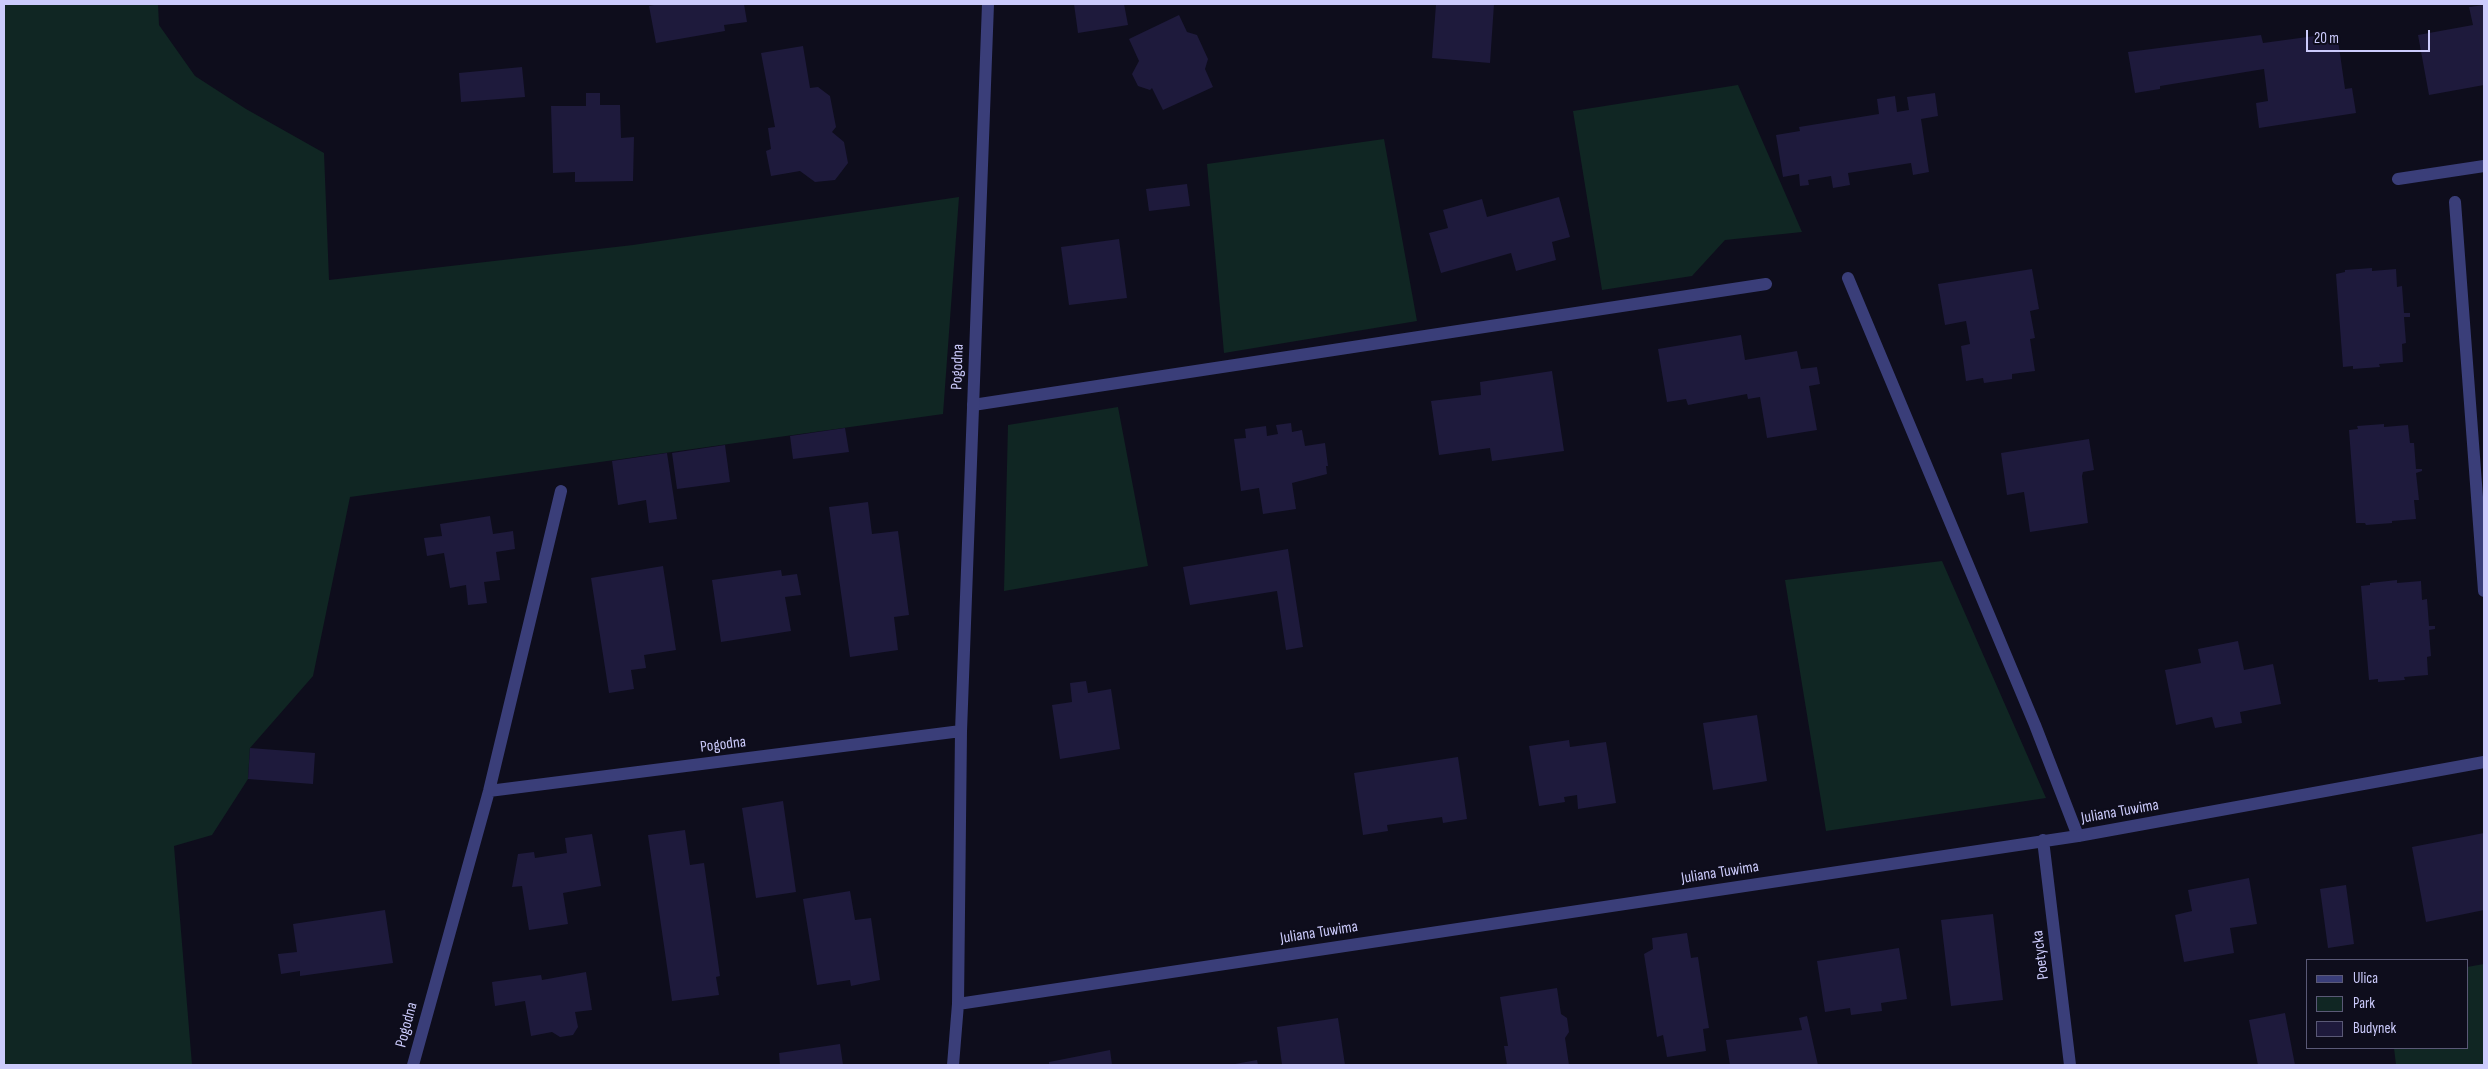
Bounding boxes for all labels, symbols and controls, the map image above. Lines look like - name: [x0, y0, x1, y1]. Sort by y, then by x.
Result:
- scale bar: [2308, 20, 2432, 52]
- text: 20 m: [2314, 29, 2339, 48]
- street label: Pogodna: [948, 344, 968, 390]
- street label: Pogodna: [699, 733, 747, 757]
- street label: Juliana Tuwima: [2080, 796, 2160, 828]
- street label: Juliana Tuwima: [1680, 857, 1760, 889]
- street label: Juliana Tuwima: [1279, 917, 1359, 949]
- street label: Poetycka: [2028, 929, 2054, 981]
- legend: [2306, 959, 2468, 1049]
- text: Ulica: [2353, 969, 2378, 988]
- text: Park: [2353, 994, 2375, 1013]
- street label: Pogodna: [392, 1000, 422, 1050]
- text: Budynek: [2353, 1019, 2396, 1038]

